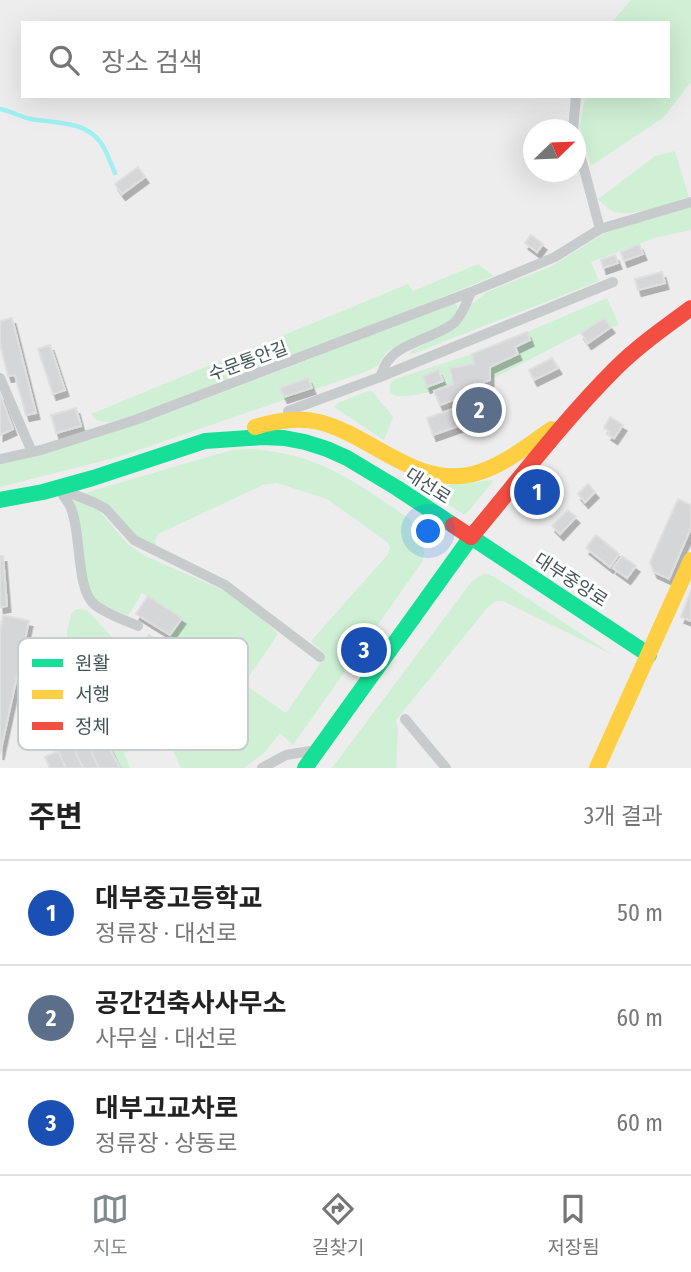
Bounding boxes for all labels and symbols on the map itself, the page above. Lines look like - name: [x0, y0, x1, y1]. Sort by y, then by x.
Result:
- north arrow: [523, 119, 586, 182]
- street label: 수문통안길: [205, 337, 291, 385]
- pin: 2: [456, 384, 502, 436]
- street label: 대선로: [401, 463, 455, 509]
- pin: 1: [514, 466, 560, 518]
- your location: [411, 514, 445, 548]
- street label: 대부중앙로: [530, 548, 612, 612]
- pin: 3: [341, 624, 387, 676]
- legend: [18, 638, 248, 750]
- text: 원활: [75, 652, 110, 675]
- text: 서행: [75, 683, 110, 706]
- text: 정체: [75, 715, 110, 738]

